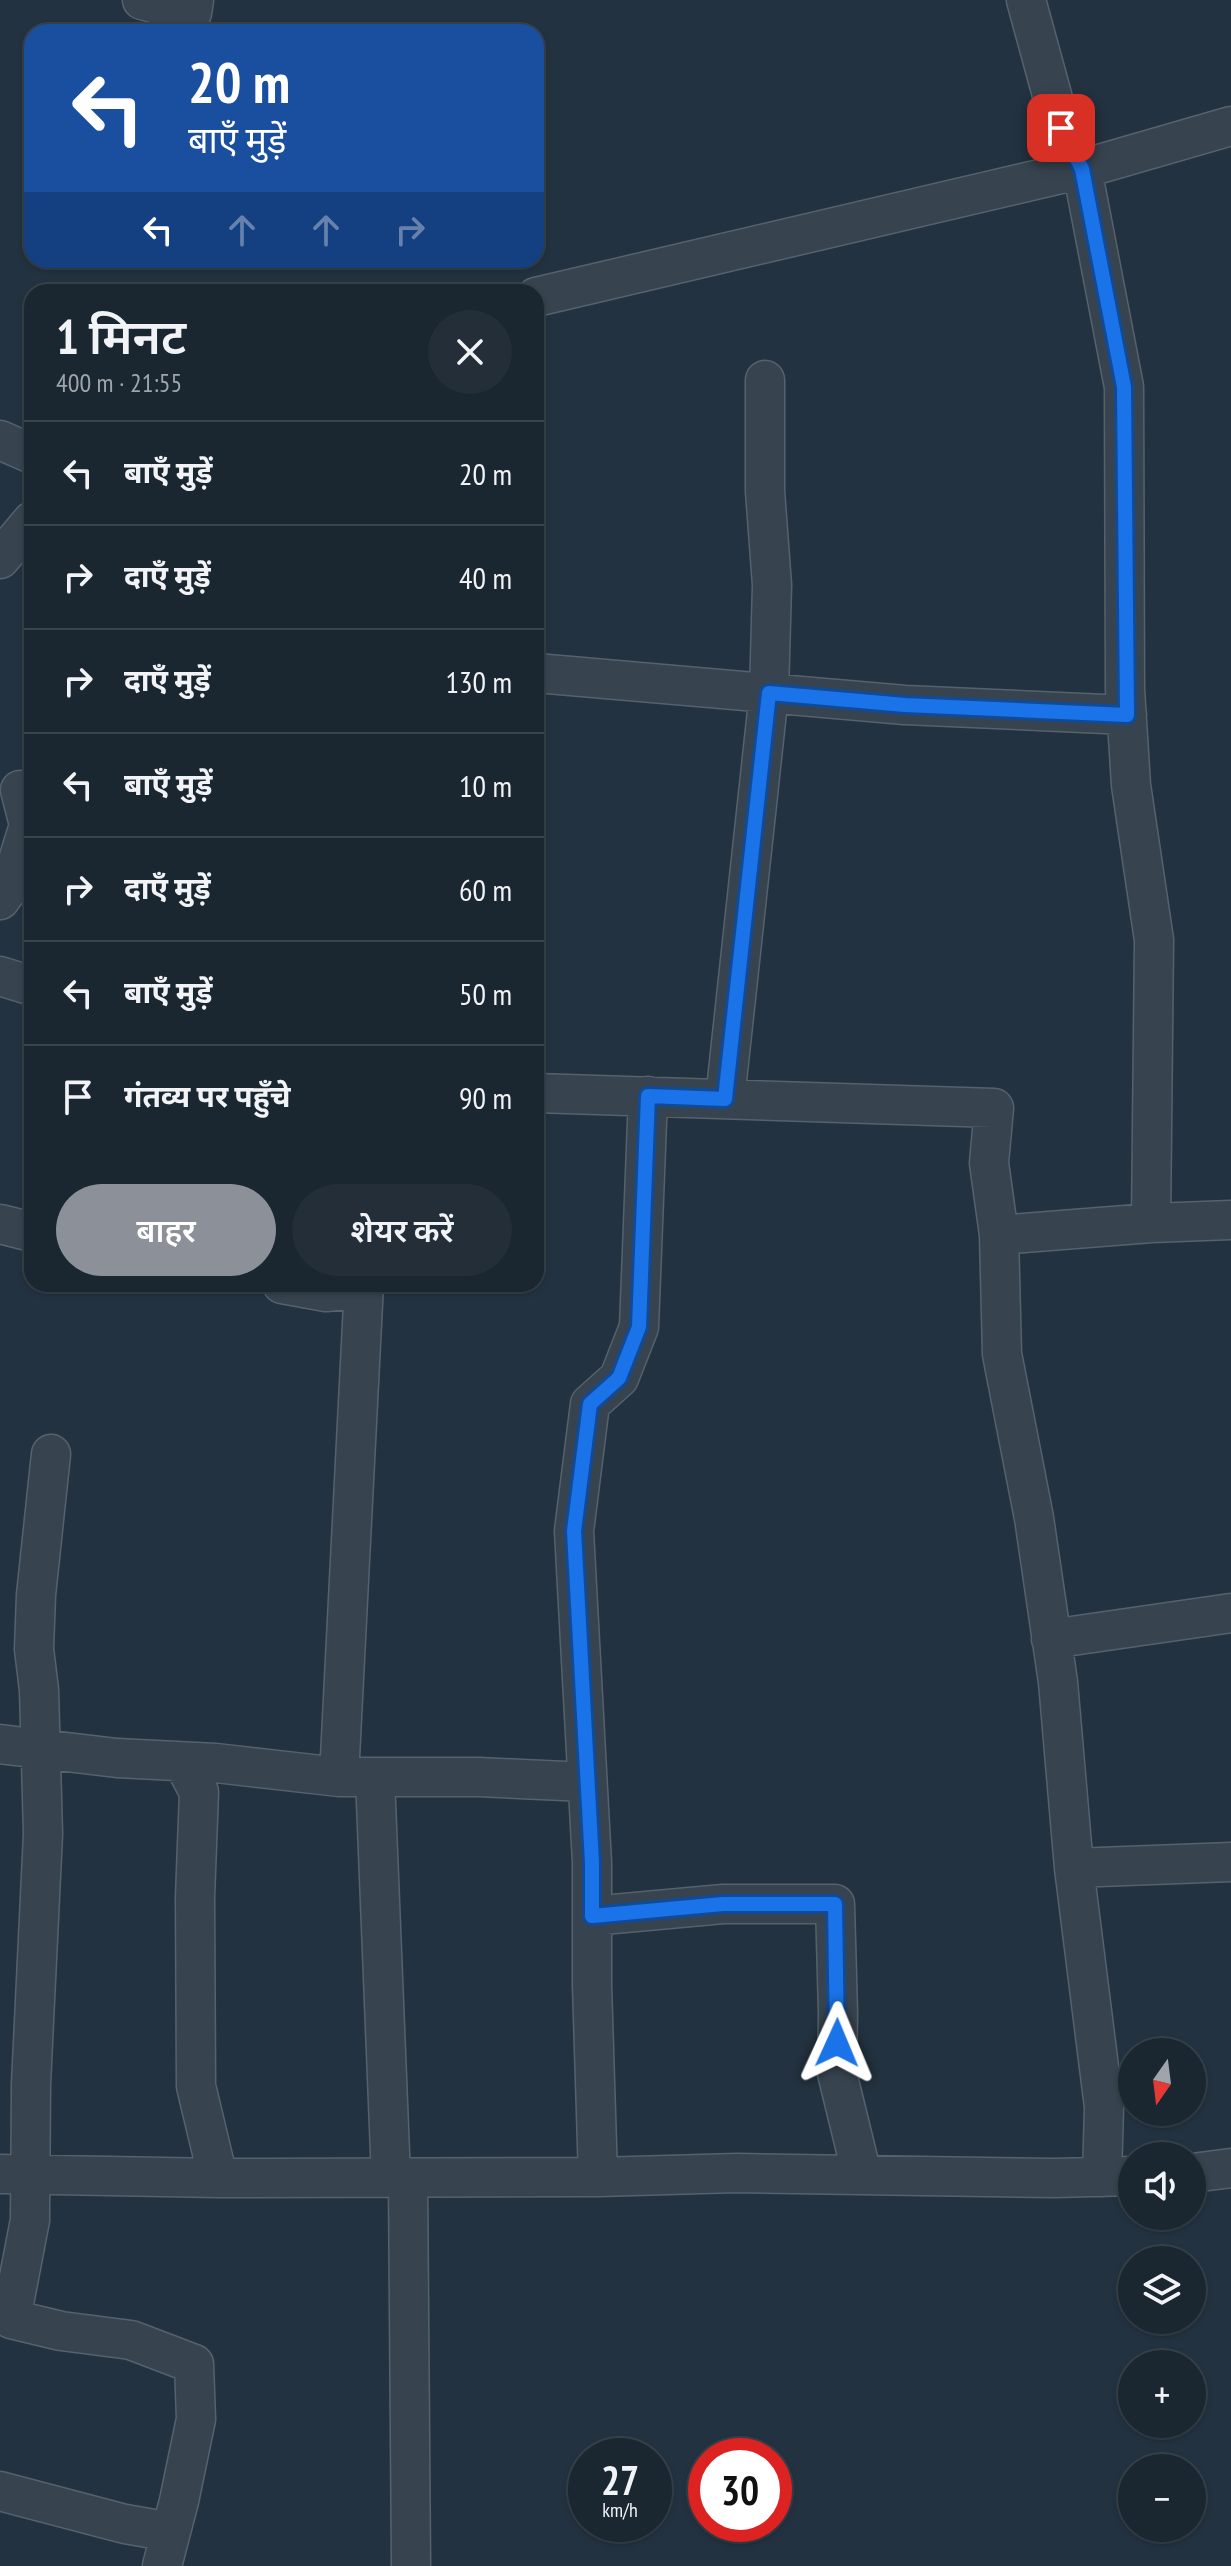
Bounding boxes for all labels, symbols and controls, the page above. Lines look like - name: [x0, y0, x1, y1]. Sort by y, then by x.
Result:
- text: 20 m: [188, 46, 290, 118]
- icon: left: [56, 56, 160, 160]
- pin: [1027, 94, 1095, 162]
- icon: arrive: [1039, 106, 1083, 150]
- text: बाएँ मुड़ें: [188, 116, 286, 163]
- icon: left: [136, 208, 180, 252]
- icon: ahead: [220, 208, 264, 252]
- icon: ahead: [304, 208, 348, 252]
- icon: right: [388, 208, 432, 252]
- text: 1 मिनट: [56, 305, 186, 367]
- button: close: [428, 310, 512, 394]
- text: 400 m · 21:55: [56, 366, 182, 399]
- icon: left: [56, 451, 100, 495]
- text: बाएँ मुड़ें: [124, 452, 212, 491]
- text: 20 m: [459, 454, 512, 493]
- icon: right: [56, 555, 100, 599]
- text: दाएँ मुड़ें: [124, 556, 211, 595]
- text: 40 m: [459, 558, 512, 597]
- icon: right: [56, 659, 100, 703]
- text: दाएँ मुड़ें: [124, 660, 211, 699]
- text: 130 m: [446, 662, 512, 701]
- icon: left: [56, 763, 100, 807]
- text: बाएँ मुड़ें: [124, 764, 212, 803]
- text: 10 m: [459, 766, 512, 805]
- icon: right: [56, 867, 100, 911]
- text: दाएँ मुड़ें: [124, 868, 211, 907]
- text: 60 m: [459, 870, 512, 909]
- icon: left: [56, 971, 100, 1015]
- text: बाएँ मुड़ें: [124, 972, 212, 1011]
- text: 50 m: [459, 974, 512, 1013]
- icon: arrive: [56, 1075, 100, 1119]
- text: गंतव्य पर पहुँचे: [124, 1076, 291, 1115]
- text: 90 m: [459, 1078, 512, 1117]
- button: बाहर: [56, 1184, 276, 1276]
- button: शेयर करें: [292, 1184, 512, 1276]
- position arrow: [795, 2001, 879, 2085]
- north arrow: [1118, 2038, 1206, 2126]
- map controls: [1118, 2038, 1206, 2542]
- button: sound: [1118, 2142, 1206, 2230]
- button: layers: [1118, 2246, 1206, 2334]
- button: +: [1118, 2350, 1206, 2438]
- speed limit sign: 30: [688, 2438, 792, 2542]
- text: 27: [601, 2454, 639, 2506]
- button: −: [1118, 2454, 1206, 2542]
- text: km/h: [602, 2497, 638, 2523]

